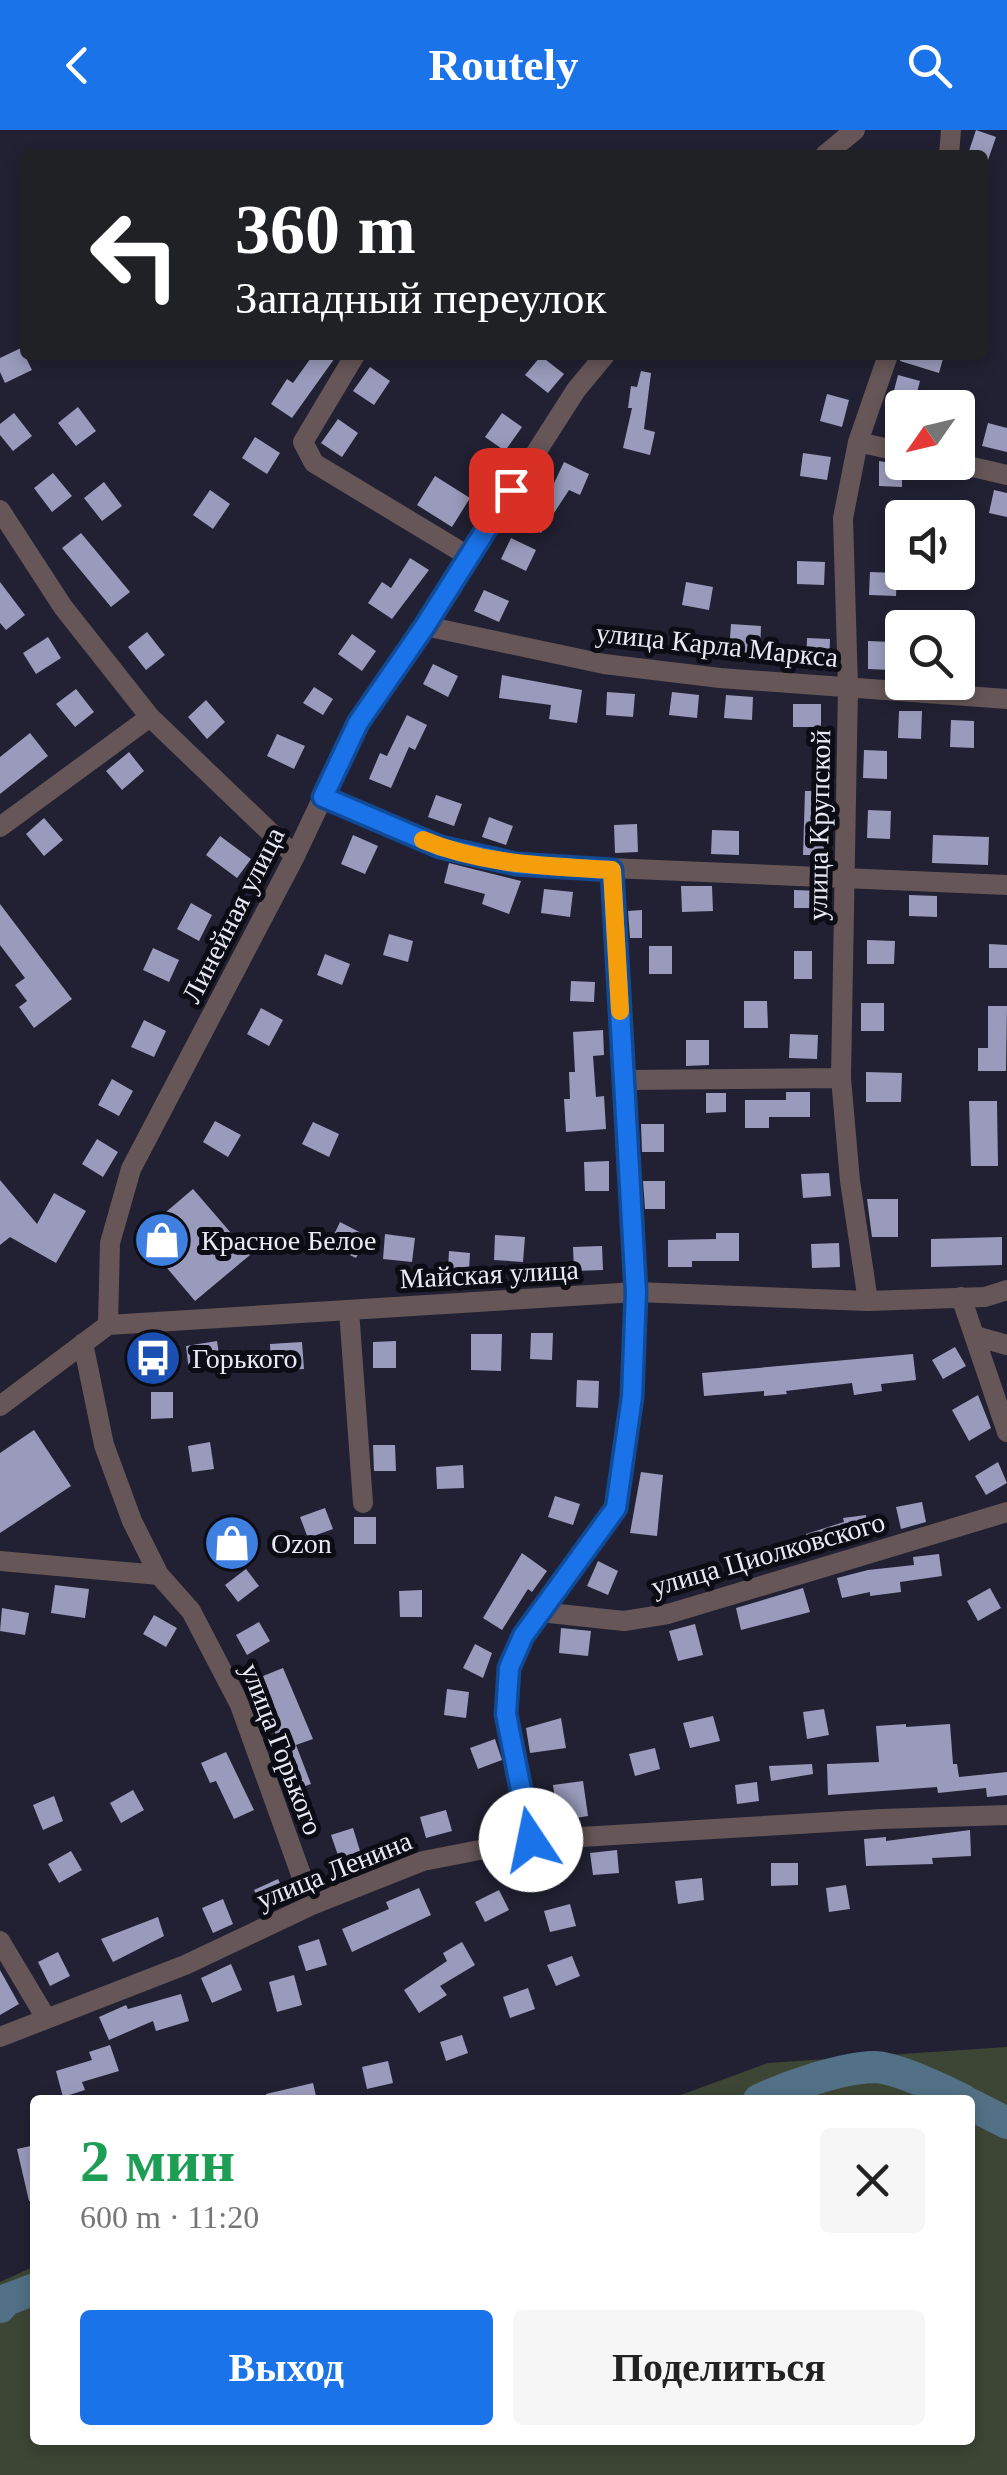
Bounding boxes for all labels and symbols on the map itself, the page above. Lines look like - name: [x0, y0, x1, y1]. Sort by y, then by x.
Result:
- north arrow: [885, 390, 975, 480]
- pin: [469, 448, 554, 533]
- street label: улица Карла Маркса: [594, 617, 840, 673]
- street label: улица Крупской: [802, 729, 836, 921]
- street label: Линейная улица: [175, 822, 291, 1008]
- shop icon: Красное Белое: [132, 1210, 192, 1270]
- place label: Красное Белое: [201, 1225, 377, 1256]
- street label: Майская улица: [399, 1254, 580, 1294]
- bus stop icon: Горького: [123, 1328, 183, 1388]
- place label: Горького: [192, 1343, 297, 1374]
- street label: улица Циолковского: [648, 1506, 888, 1602]
- shop icon: Ozon: [202, 1513, 262, 1573]
- place label: Ozon: [271, 1528, 332, 1559]
- street label: улица Горького: [235, 1659, 329, 1839]
- position arrow: [479, 1788, 583, 1892]
- street label: улица Ленина: [252, 1825, 417, 1915]

